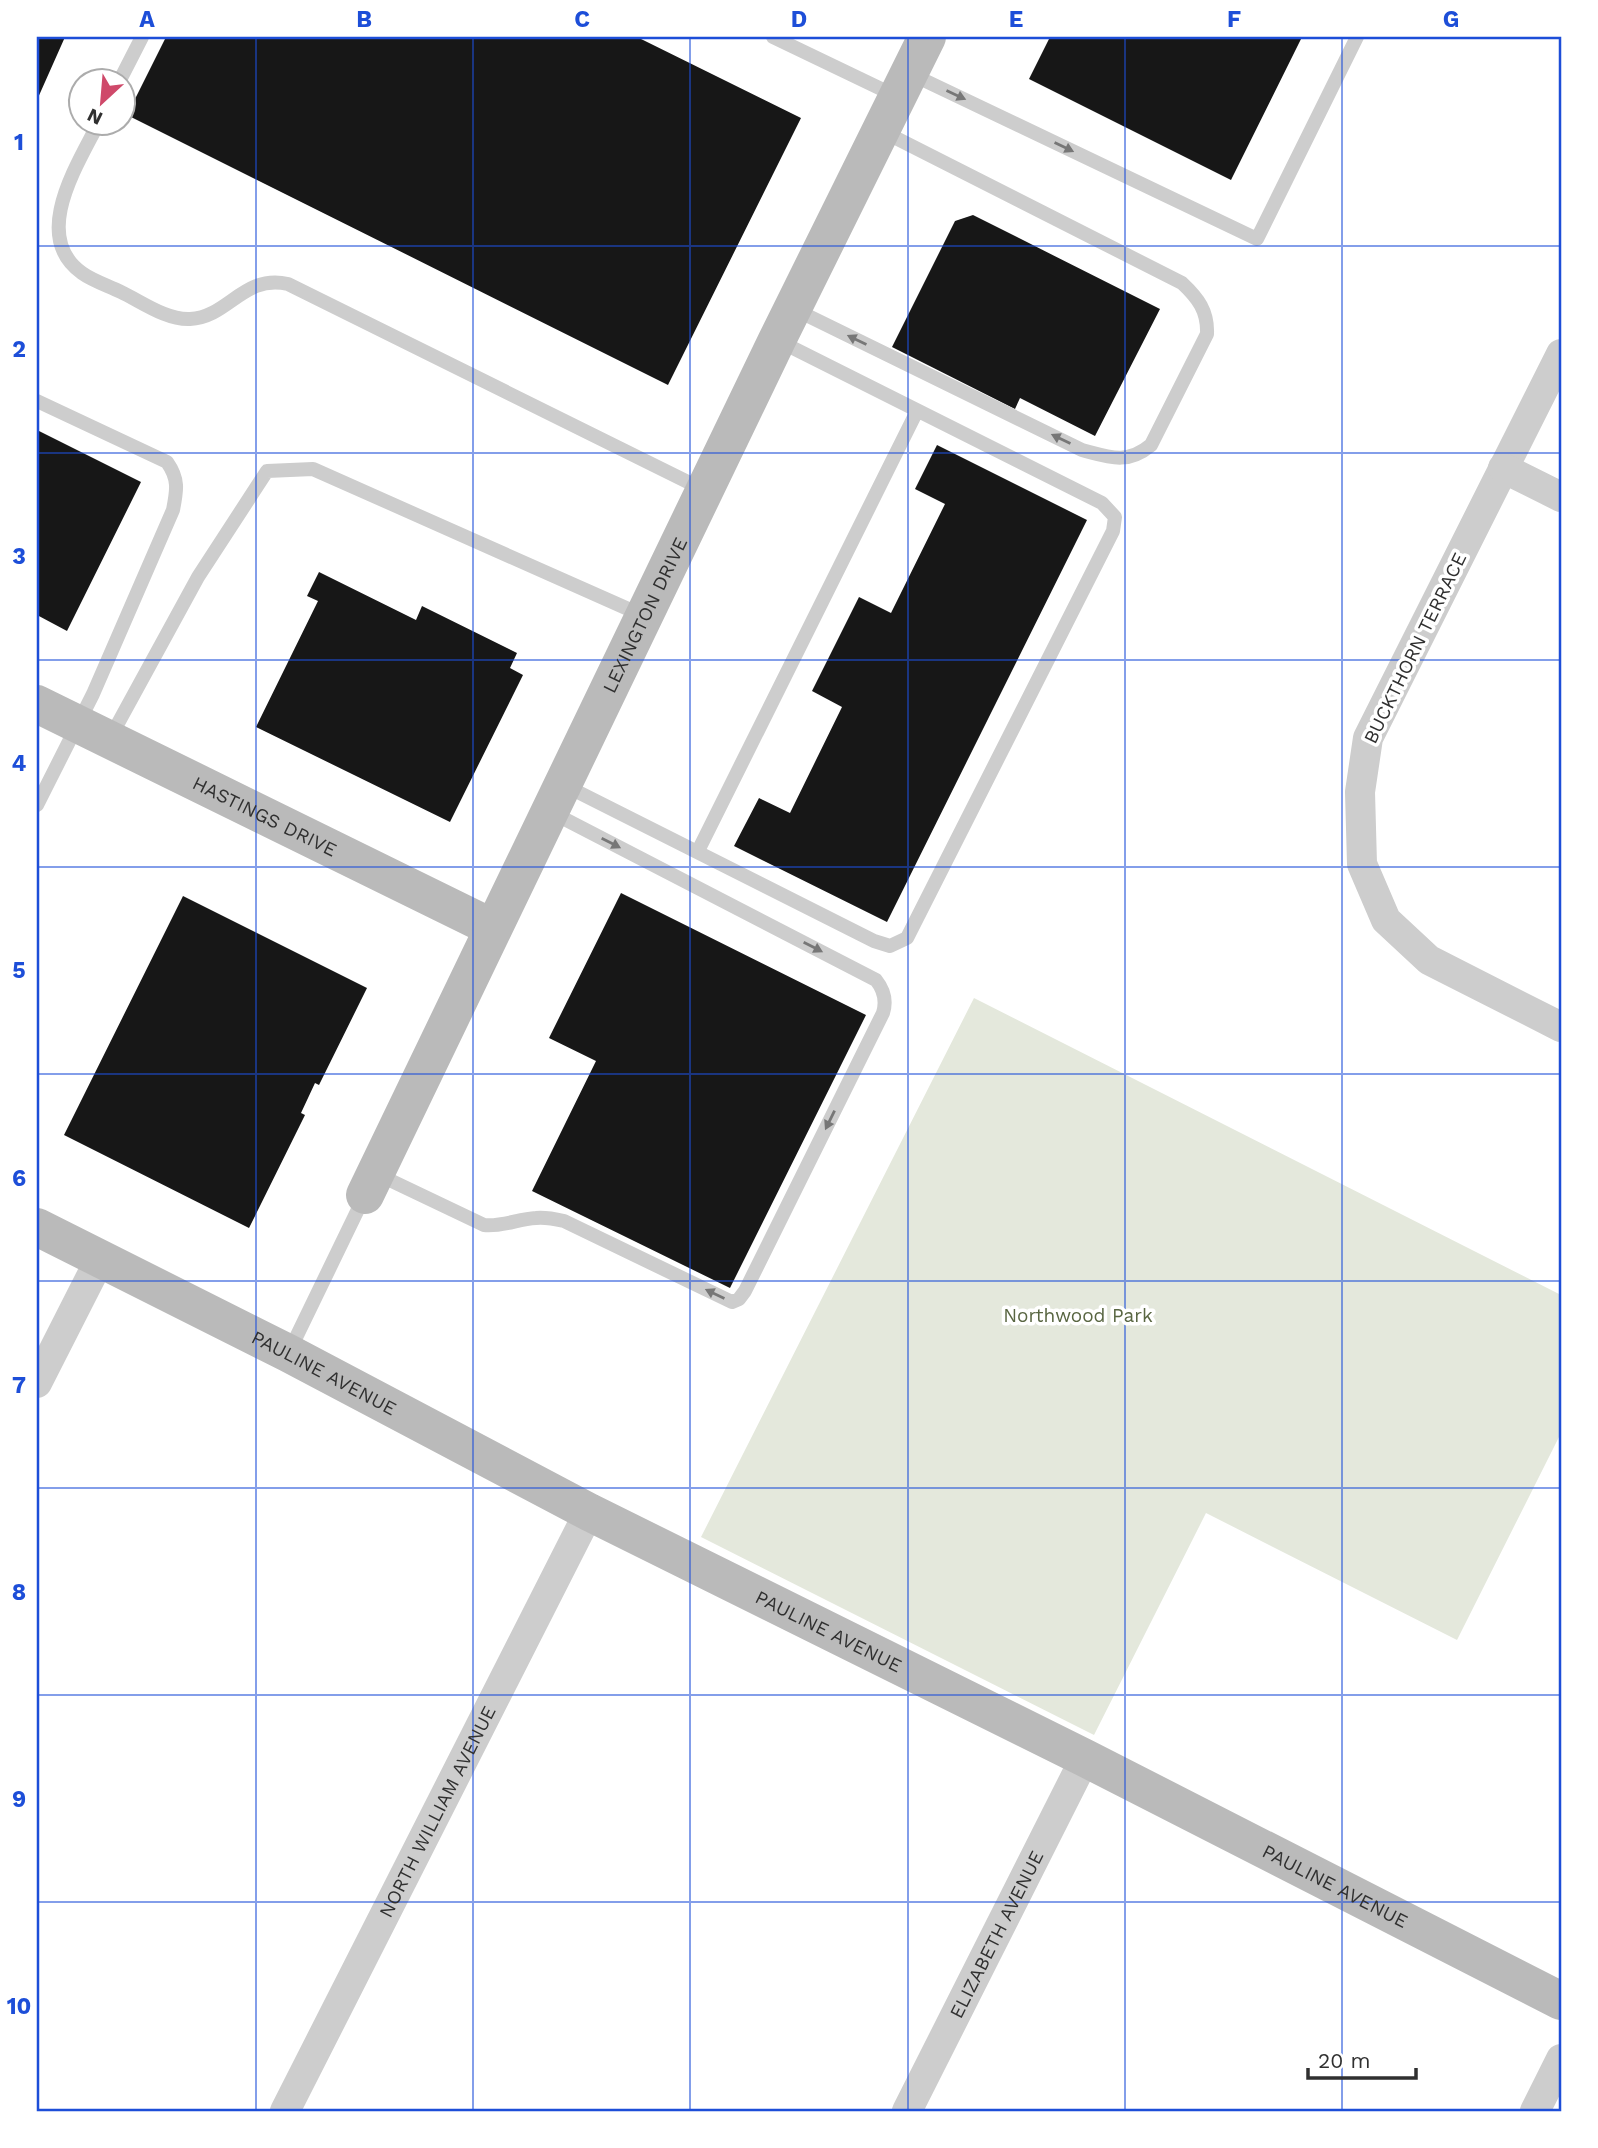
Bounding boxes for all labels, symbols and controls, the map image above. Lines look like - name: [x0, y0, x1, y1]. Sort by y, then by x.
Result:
- text: A: [139, 6, 155, 33]
- text: B: [356, 6, 372, 33]
- text: C: [574, 6, 590, 33]
- text: D: [791, 6, 807, 33]
- text: E: [1009, 6, 1023, 33]
- text: F: [1227, 6, 1241, 33]
- text: G: [1443, 6, 1459, 33]
- north arrow: [66, 66, 136, 136]
- one-way arrow: [946, 89, 966, 101]
- text: N: [83, 103, 106, 130]
- text: 1: [14, 129, 24, 156]
- one-way arrow: [1054, 141, 1074, 152]
- one-way arrow: [847, 334, 867, 345]
- text: 2: [12, 336, 26, 363]
- one-way arrow: [1051, 434, 1071, 445]
- street label: LEXINGTON DRIVE: [597, 533, 692, 697]
- text: 3: [12, 543, 26, 570]
- street label: BUCKTHORN TERRACE: [1359, 549, 1471, 747]
- text: 4: [12, 750, 27, 777]
- street label: HASTINGS DRIVE: [189, 771, 341, 861]
- one-way arrow: [601, 836, 621, 848]
- one-way arrow: [803, 941, 822, 953]
- text: 5: [12, 957, 26, 984]
- one-way arrow: [825, 1110, 836, 1130]
- text: 6: [12, 1165, 26, 1192]
- one-way arrow: [705, 1288, 725, 1300]
- park label: Northwood Park: [1003, 1304, 1153, 1327]
- street label: PAULINE AVENUE: [248, 1325, 401, 1420]
- text: 7: [12, 1372, 26, 1399]
- text: 8: [12, 1579, 26, 1606]
- street label: PAULINE AVENUE: [752, 1585, 906, 1677]
- street label: NORTH WILLIAM AVENUE: [374, 1702, 500, 1921]
- text: 9: [12, 1786, 26, 1813]
- street label: PAULINE AVENUE: [1259, 1839, 1412, 1933]
- street label: ELIZABETH AVENUE: [944, 1847, 1048, 2022]
- text: 10: [7, 1993, 31, 2020]
- scale bar: [1308, 2036, 1416, 2080]
- text: 20 m: [1318, 2048, 1370, 2073]

